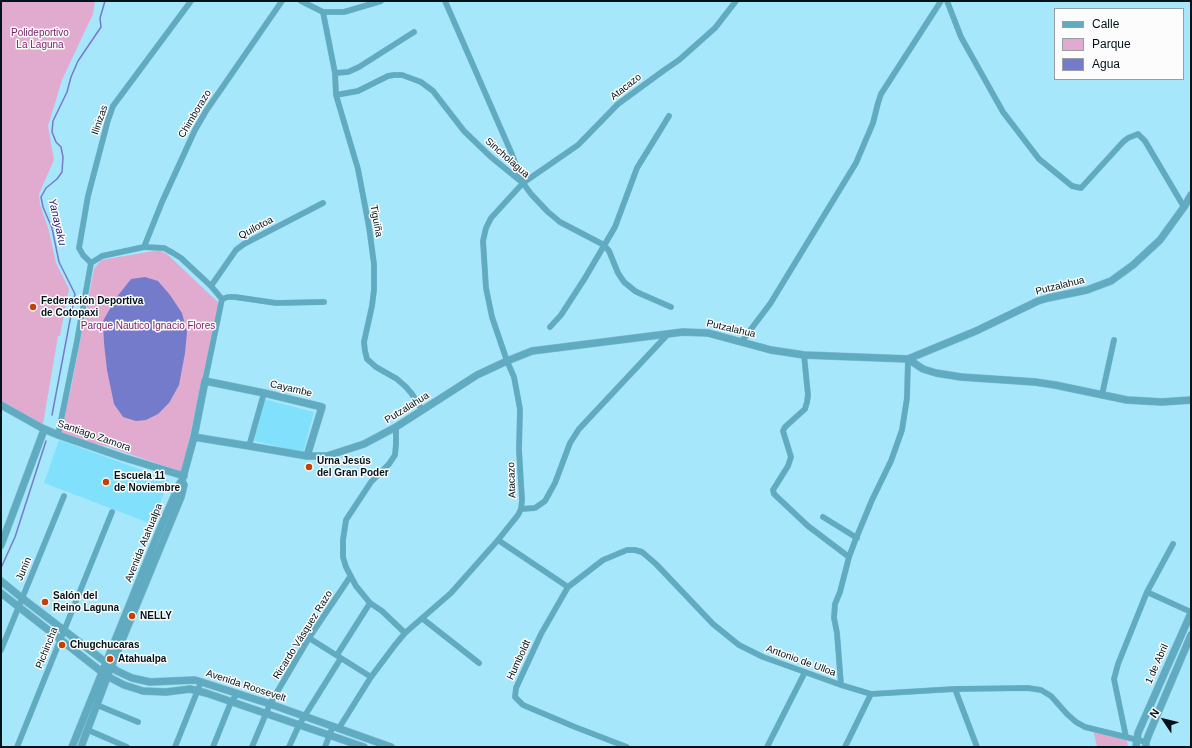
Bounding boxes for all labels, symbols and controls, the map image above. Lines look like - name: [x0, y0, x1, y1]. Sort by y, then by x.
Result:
- legend: [1054, 8, 1184, 80]
- text: Calle: [1092, 17, 1119, 31]
- park label: Polideportivo La Laguna: [11, 27, 69, 50]
- text: Parque: [1092, 37, 1131, 51]
- text: Agua: [1092, 57, 1120, 71]
- street label: Atacazo: [608, 71, 644, 103]
- street label: Chimborazo: [176, 88, 214, 140]
- street label: Ilinizas: [89, 104, 111, 136]
- street label: Sincholagua: [482, 135, 532, 181]
- water label: Yanayaku: [45, 197, 69, 247]
- street label: Tiguiña: [367, 204, 385, 238]
- street label: Quilotoa: [237, 214, 275, 242]
- street label: Putzalahua: [1034, 274, 1086, 298]
- place label: Federación Deportiva de Cotopaxi: [41, 295, 143, 318]
- marker: Federación Deportiva de Cotopaxi: [28, 302, 38, 312]
- street label: Putzalahua: [705, 318, 757, 340]
- park label: Parque Nautico Ignacio Flores: [81, 320, 215, 332]
- street label: Cayambe: [269, 378, 313, 400]
- street label: Putzalahua: [383, 390, 431, 426]
- street label: Santiago Zamora: [56, 418, 132, 454]
- place label: Urna Jesús del Gran Poder: [317, 455, 389, 478]
- marker: Urna Jesús del Gran Poder: [304, 462, 314, 472]
- street label: Atacazo: [505, 462, 519, 498]
- place label: Escuela 11 de Noviembre: [114, 470, 180, 494]
- marker: Escuela 11 de Noviembre: [101, 477, 111, 487]
- street label: Avenida Atahualpa: [123, 502, 165, 584]
- street label: Junín: [14, 555, 34, 583]
- street label: Ricardo Vásquez Razo: [271, 588, 335, 682]
- place label: Salón del Reino Laguna: [53, 590, 119, 614]
- marker: Salón del Reino Laguna: [40, 597, 50, 607]
- place label: NELLY: [140, 610, 172, 622]
- marker: NELLY: [127, 611, 137, 621]
- street label: Pichincha: [33, 626, 61, 670]
- street label: Humboldt: [505, 638, 533, 682]
- place label: Chugchucaras: [70, 639, 139, 651]
- marker: Chugchucaras: [57, 640, 67, 650]
- street label: 1 de Abril: [1143, 642, 1171, 686]
- street label: Antonio de Ulloa: [764, 643, 838, 679]
- place label: Atahualpa: [118, 653, 166, 665]
- marker: Atahualpa: [105, 654, 115, 664]
- street label: Avenida Roosevelt: [205, 667, 287, 705]
- north arrow: [1144, 700, 1184, 740]
- text: N: [1147, 706, 1161, 720]

